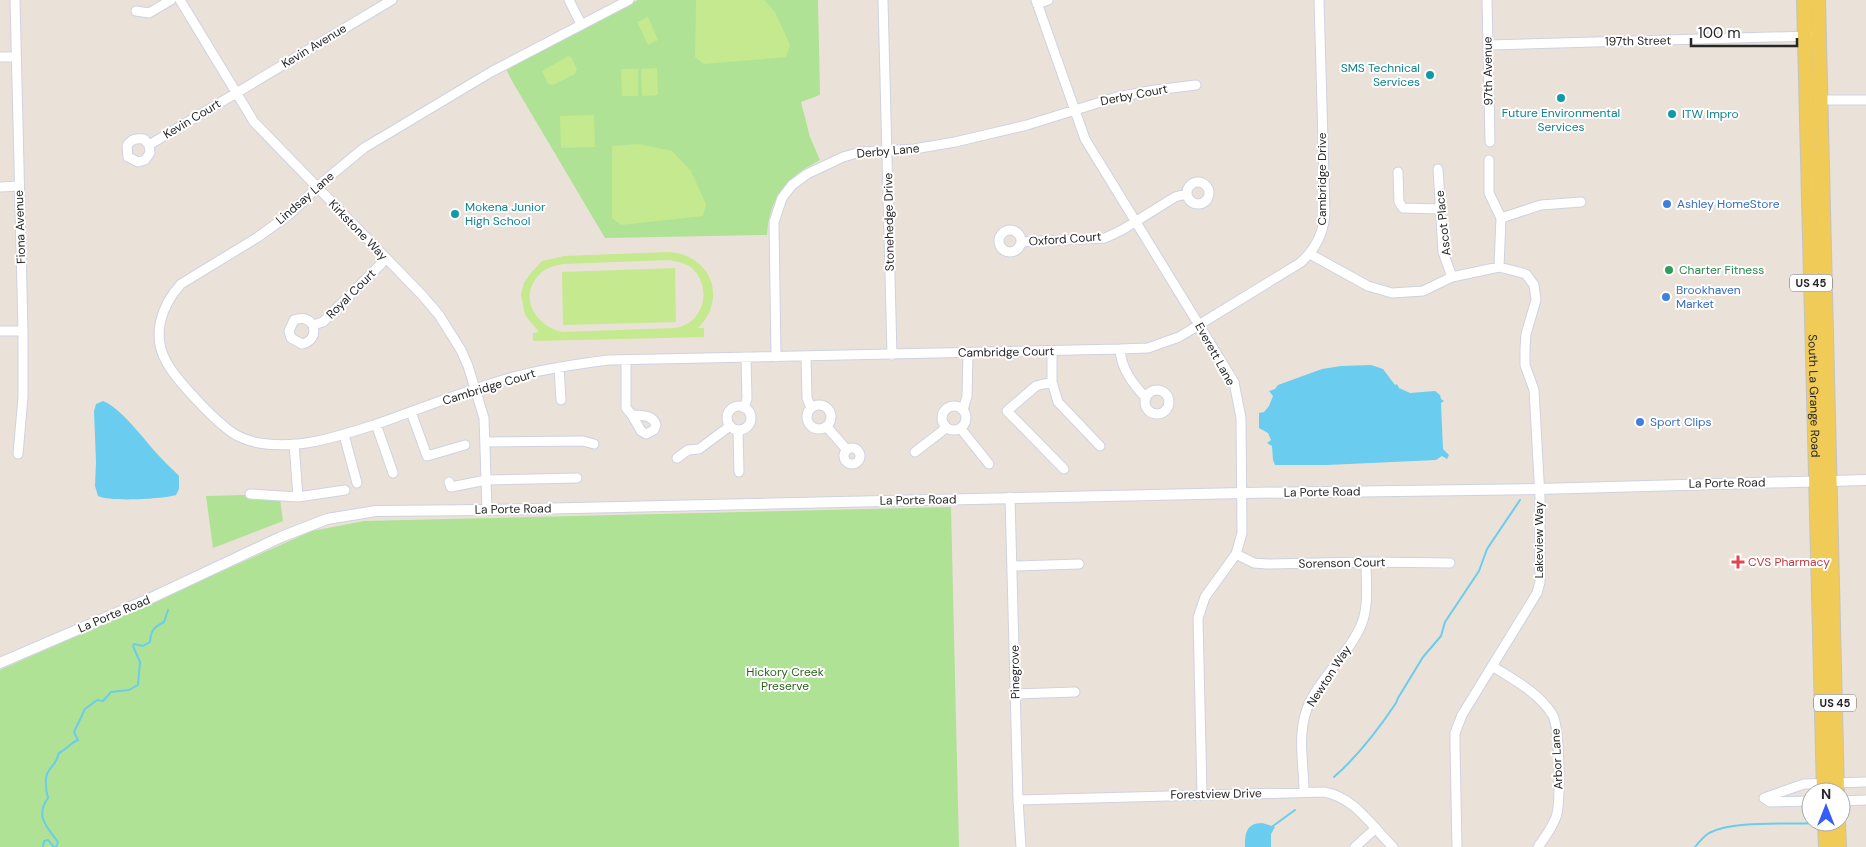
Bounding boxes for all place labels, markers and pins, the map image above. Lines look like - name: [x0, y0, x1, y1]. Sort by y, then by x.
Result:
- place label: SMS Technical Services: [1341, 60, 1420, 90]
- marker: SMS Technical Services: [1424, 69, 1436, 81]
- marker: Future Environmental Services: [1555, 92, 1567, 104]
- place label: Future Environmental Services: [1502, 105, 1620, 135]
- place label: ITW Impro: [1682, 106, 1739, 122]
- marker: ITW Impro: [1666, 108, 1678, 120]
- place label: Ashley HomeStore: [1677, 196, 1780, 212]
- marker: Ashley HomeStore: [1661, 198, 1673, 210]
- place label: Mokena Junior High School: [465, 199, 546, 229]
- marker: Mokena Junior High School: [449, 208, 461, 220]
- place label: Charter Fitness: [1679, 262, 1764, 278]
- marker: Charter Fitness: [1663, 264, 1675, 276]
- place label: Brookhaven Market: [1676, 282, 1741, 312]
- marker: Brookhaven Market: [1660, 291, 1672, 303]
- place label: Sport Clips: [1650, 414, 1712, 430]
- marker: Sport Clips: [1634, 416, 1646, 428]
- place label: CVS Pharmacy: [1748, 554, 1830, 570]
- marker: CVS Pharmacy: [1732, 556, 1744, 568]

